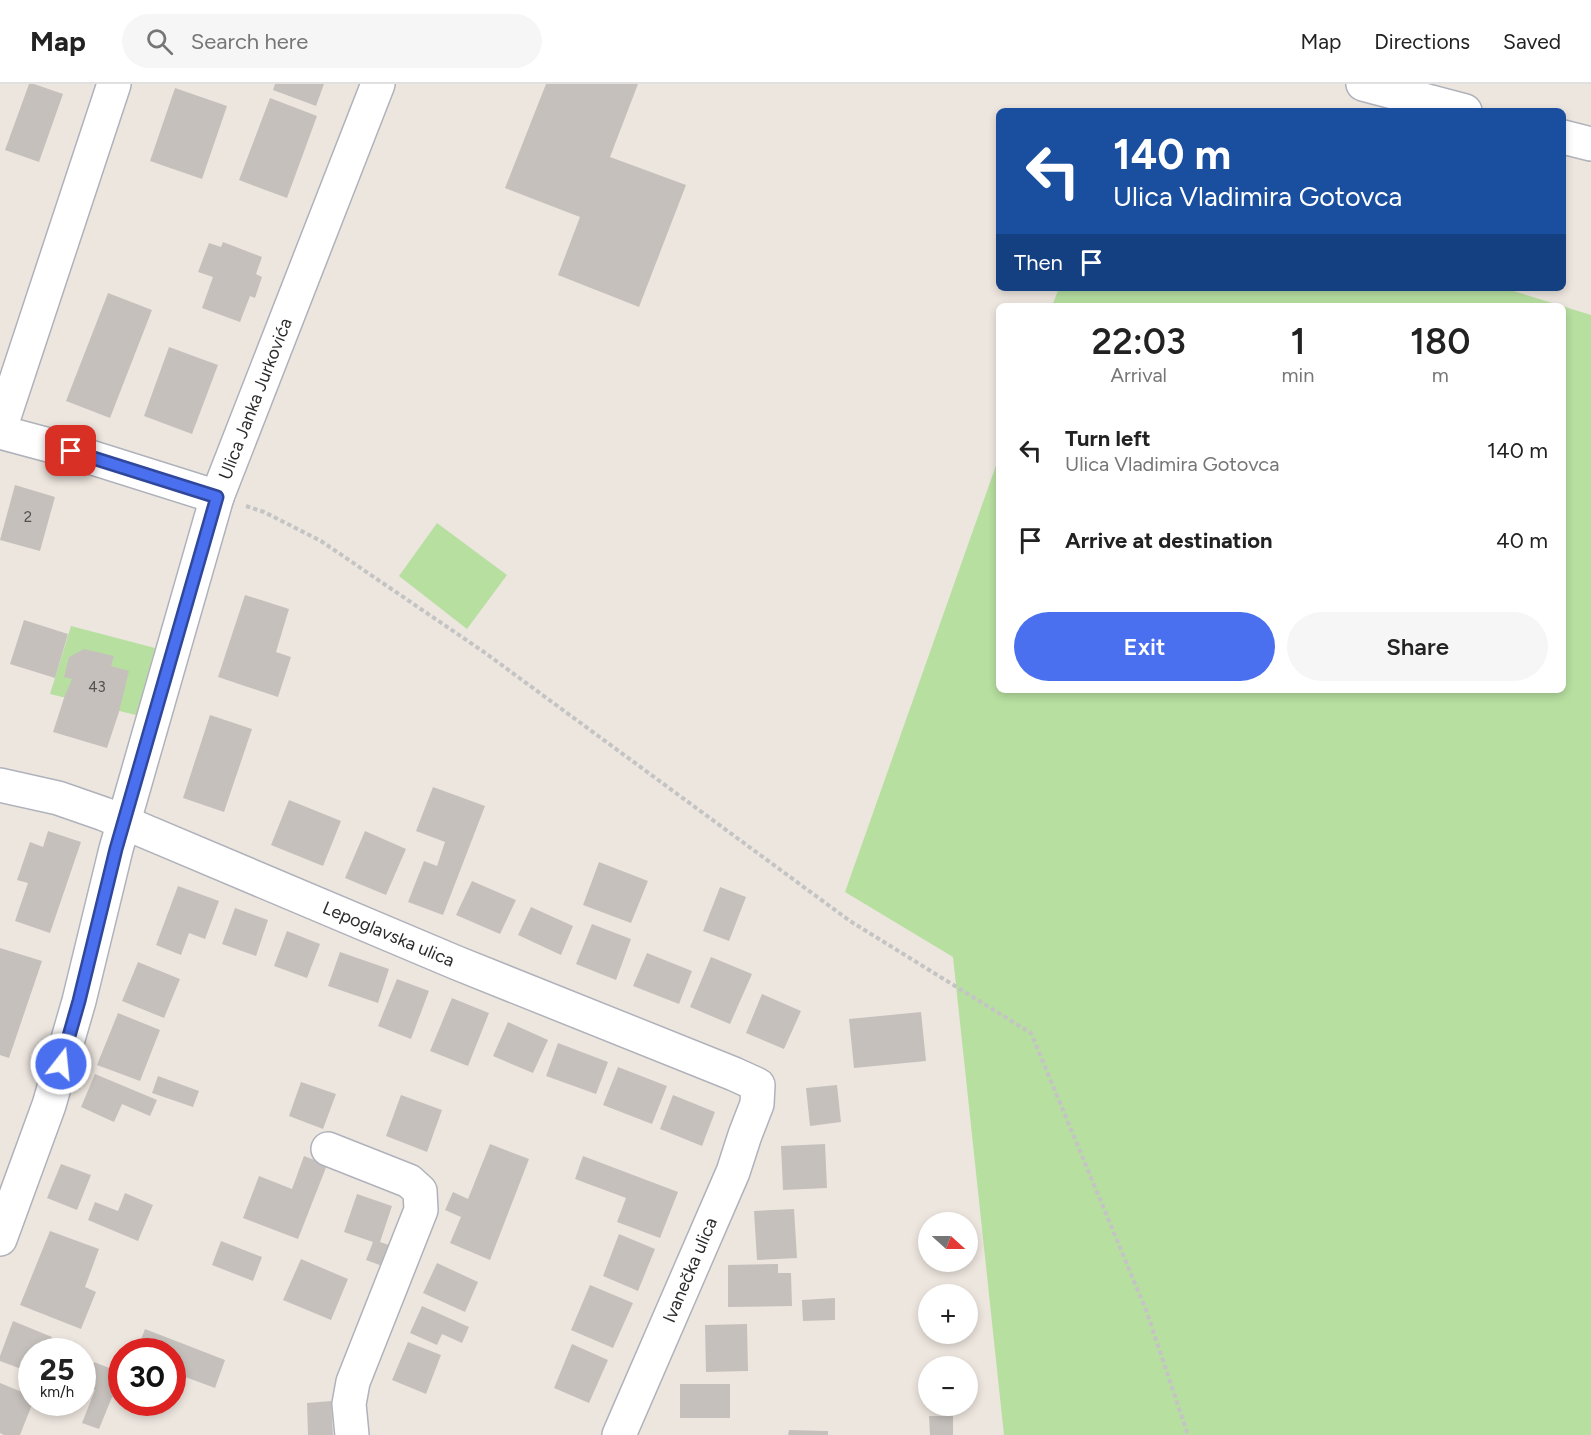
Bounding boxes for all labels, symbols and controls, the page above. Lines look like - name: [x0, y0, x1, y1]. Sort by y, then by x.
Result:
- search box: [122, 14, 542, 68]
- text: Map: [30, 24, 86, 58]
- icon: search: [143, 25, 176, 58]
- text: Search here: [191, 28, 308, 55]
- text: Map: [1300, 29, 1341, 54]
- text: Directions: [1374, 29, 1470, 54]
- text: Saved: [1503, 29, 1561, 54]
- text: 140 m: [1113, 129, 1231, 180]
- icon: left: [1014, 132, 1092, 210]
- text: Ulica Vladimira Gotovca: [1113, 180, 1402, 213]
- icon: arrive: [1075, 246, 1108, 279]
- text: Then: [1014, 249, 1063, 276]
- street label: Ulica Janka Jurkovića: [214, 315, 297, 483]
- text: 22:03: [1092, 320, 1186, 363]
- text: 1: [1290, 320, 1306, 363]
- text: 180: [1410, 320, 1470, 363]
- text: Arrival: [1111, 363, 1167, 387]
- text: min: [1282, 363, 1314, 387]
- text: m: [1432, 363, 1449, 387]
- pin: [45, 425, 96, 476]
- text: Turn left: [1065, 425, 1151, 452]
- icon: arrive: [54, 434, 87, 467]
- icon: left: [1014, 434, 1047, 467]
- text: 140 m: [1487, 437, 1548, 464]
- text: Ulica Vladimira Gotovca: [1065, 452, 1279, 476]
- house number: 2: [24, 508, 32, 526]
- icon: arrive: [1014, 524, 1047, 557]
- text: Arrive at destination: [1065, 527, 1273, 554]
- text: 40 m: [1496, 527, 1548, 554]
- button: Exit: [1014, 612, 1275, 681]
- button: Share: [1287, 612, 1548, 681]
- house number: 43: [88, 678, 106, 696]
- street label: Lepoglavska ulica: [319, 897, 458, 972]
- position arrow: [29, 1032, 93, 1096]
- north arrow: [918, 1212, 978, 1272]
- map controls: [918, 1212, 978, 1416]
- street label: Ivanečka ulica: [658, 1214, 722, 1326]
- button: +: [918, 1284, 978, 1344]
- speed limit sign: 30: [108, 1338, 186, 1416]
- text: 25: [40, 1351, 74, 1388]
- button: −: [918, 1356, 978, 1416]
- text: km/h: [40, 1383, 74, 1401]

